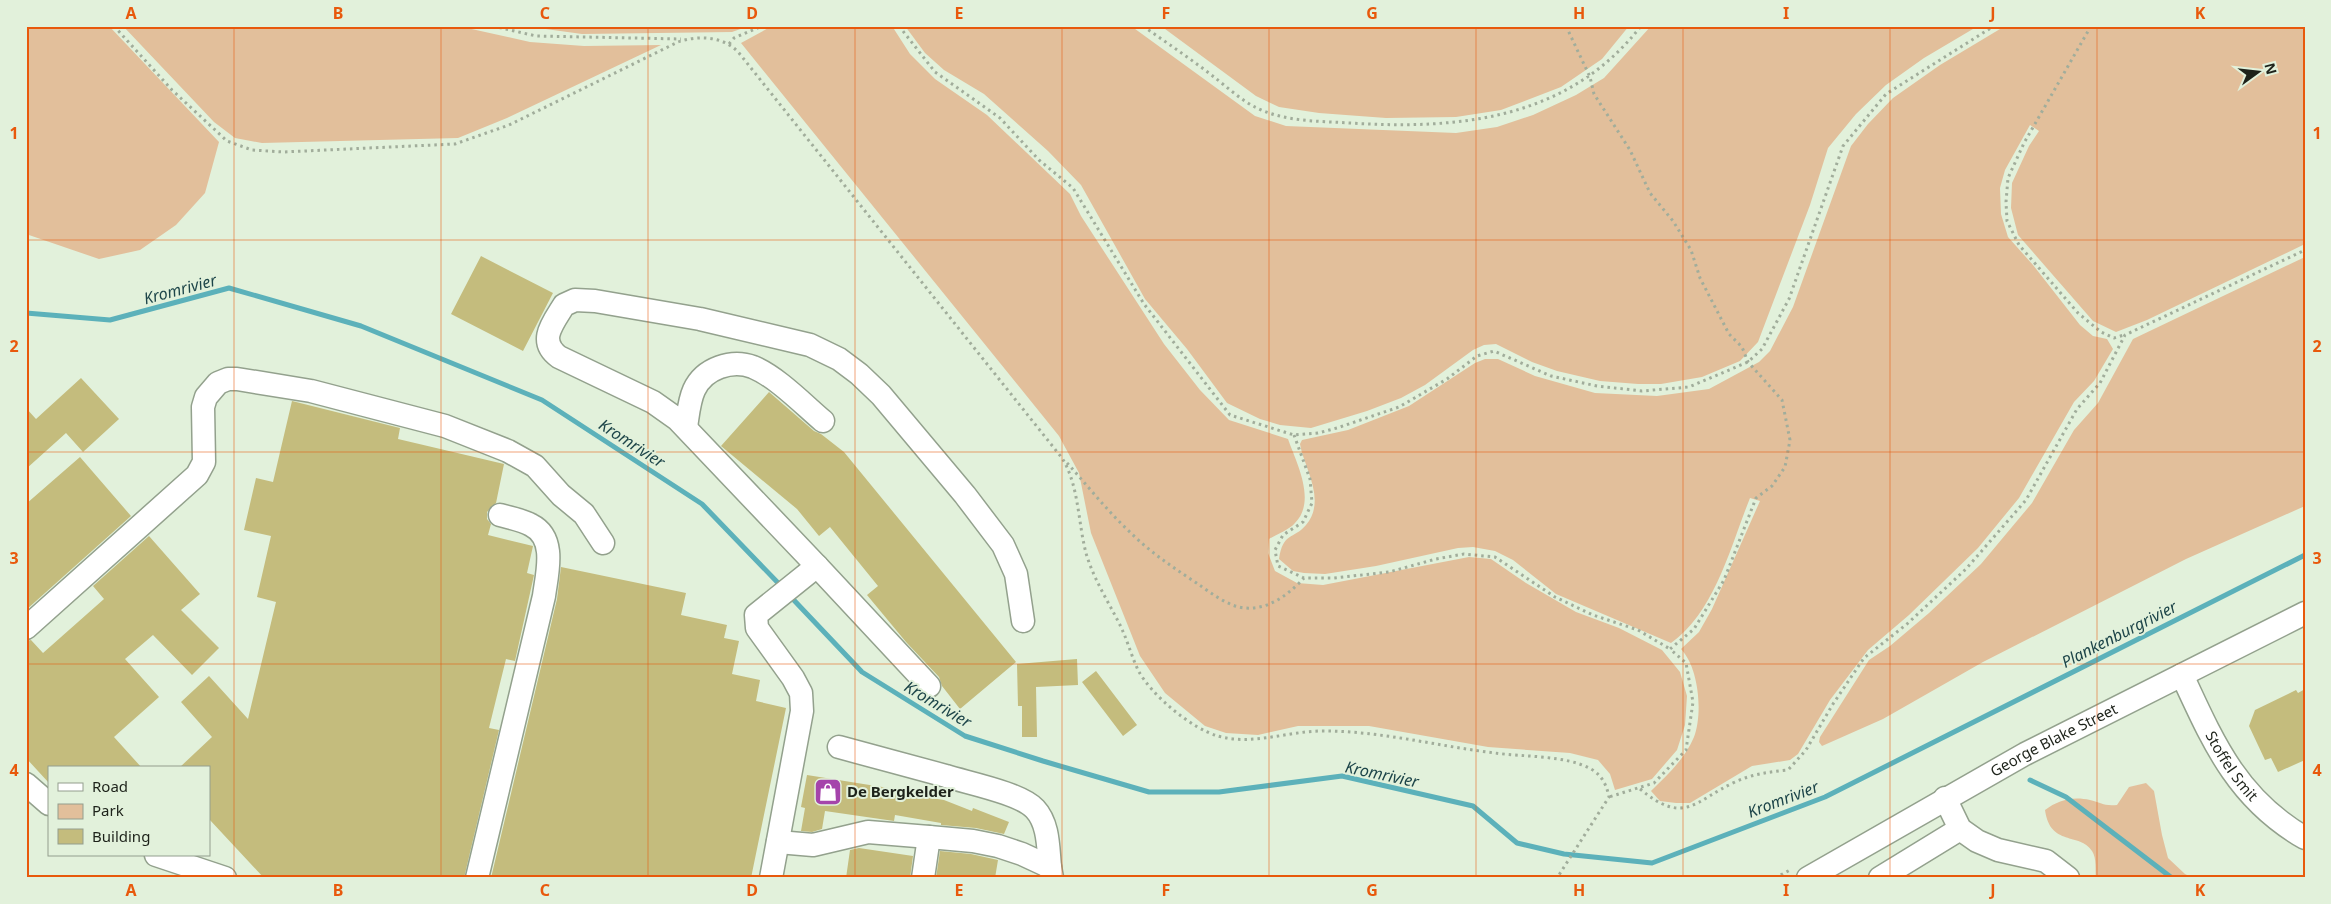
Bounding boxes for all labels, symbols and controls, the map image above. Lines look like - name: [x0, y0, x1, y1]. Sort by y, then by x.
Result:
- text: A: [125, 2, 137, 24]
- text: B: [333, 2, 343, 24]
- text: C: [540, 2, 550, 24]
- text: D: [746, 2, 758, 24]
- text: E: [955, 2, 964, 24]
- text: F: [1162, 2, 1170, 24]
- text: G: [1366, 2, 1378, 24]
- text: H: [1573, 2, 1585, 24]
- text: I: [1783, 2, 1789, 24]
- text: J: [1988, 2, 1996, 24]
- text: K: [2195, 2, 2206, 24]
- north arrow: [2234, 48, 2284, 98]
- text: N: [2260, 61, 2282, 76]
- text: 1: [9, 122, 19, 144]
- text: 1: [2312, 122, 2322, 144]
- water label: Kromrivier: [141, 269, 219, 309]
- text: 2: [9, 335, 19, 357]
- text: 2: [2312, 335, 2322, 357]
- water label: Kromrivier: [595, 413, 670, 473]
- text: 3: [9, 547, 19, 569]
- text: 3: [2312, 547, 2322, 569]
- water label: Plankenburgrivier: [2057, 595, 2181, 673]
- water label: Kromrivier: [900, 675, 976, 733]
- street label: George Blake Street: [1986, 698, 2121, 781]
- street label: Stoffel Smit: [2201, 727, 2263, 805]
- water label: Kromrivier: [1343, 755, 1421, 793]
- text: 4: [9, 759, 19, 781]
- text: 4: [2312, 759, 2322, 781]
- legend: [48, 766, 210, 856]
- water label: Kromrivier: [1744, 775, 1822, 823]
- text: Road: [92, 776, 128, 796]
- shop icon: De Bergkelder: [813, 777, 843, 807]
- place label: De Bergkelder: [847, 781, 954, 801]
- text: Park: [92, 800, 124, 820]
- text: Building: [92, 826, 150, 846]
- text: A: [125, 879, 137, 901]
- text: B: [333, 879, 343, 901]
- text: C: [540, 879, 550, 901]
- text: D: [746, 879, 758, 901]
- text: E: [955, 879, 964, 901]
- text: F: [1162, 879, 1170, 901]
- text: G: [1366, 879, 1378, 901]
- text: H: [1573, 879, 1585, 901]
- text: I: [1783, 879, 1789, 901]
- text: J: [1988, 879, 1996, 901]
- text: K: [2195, 879, 2206, 901]

